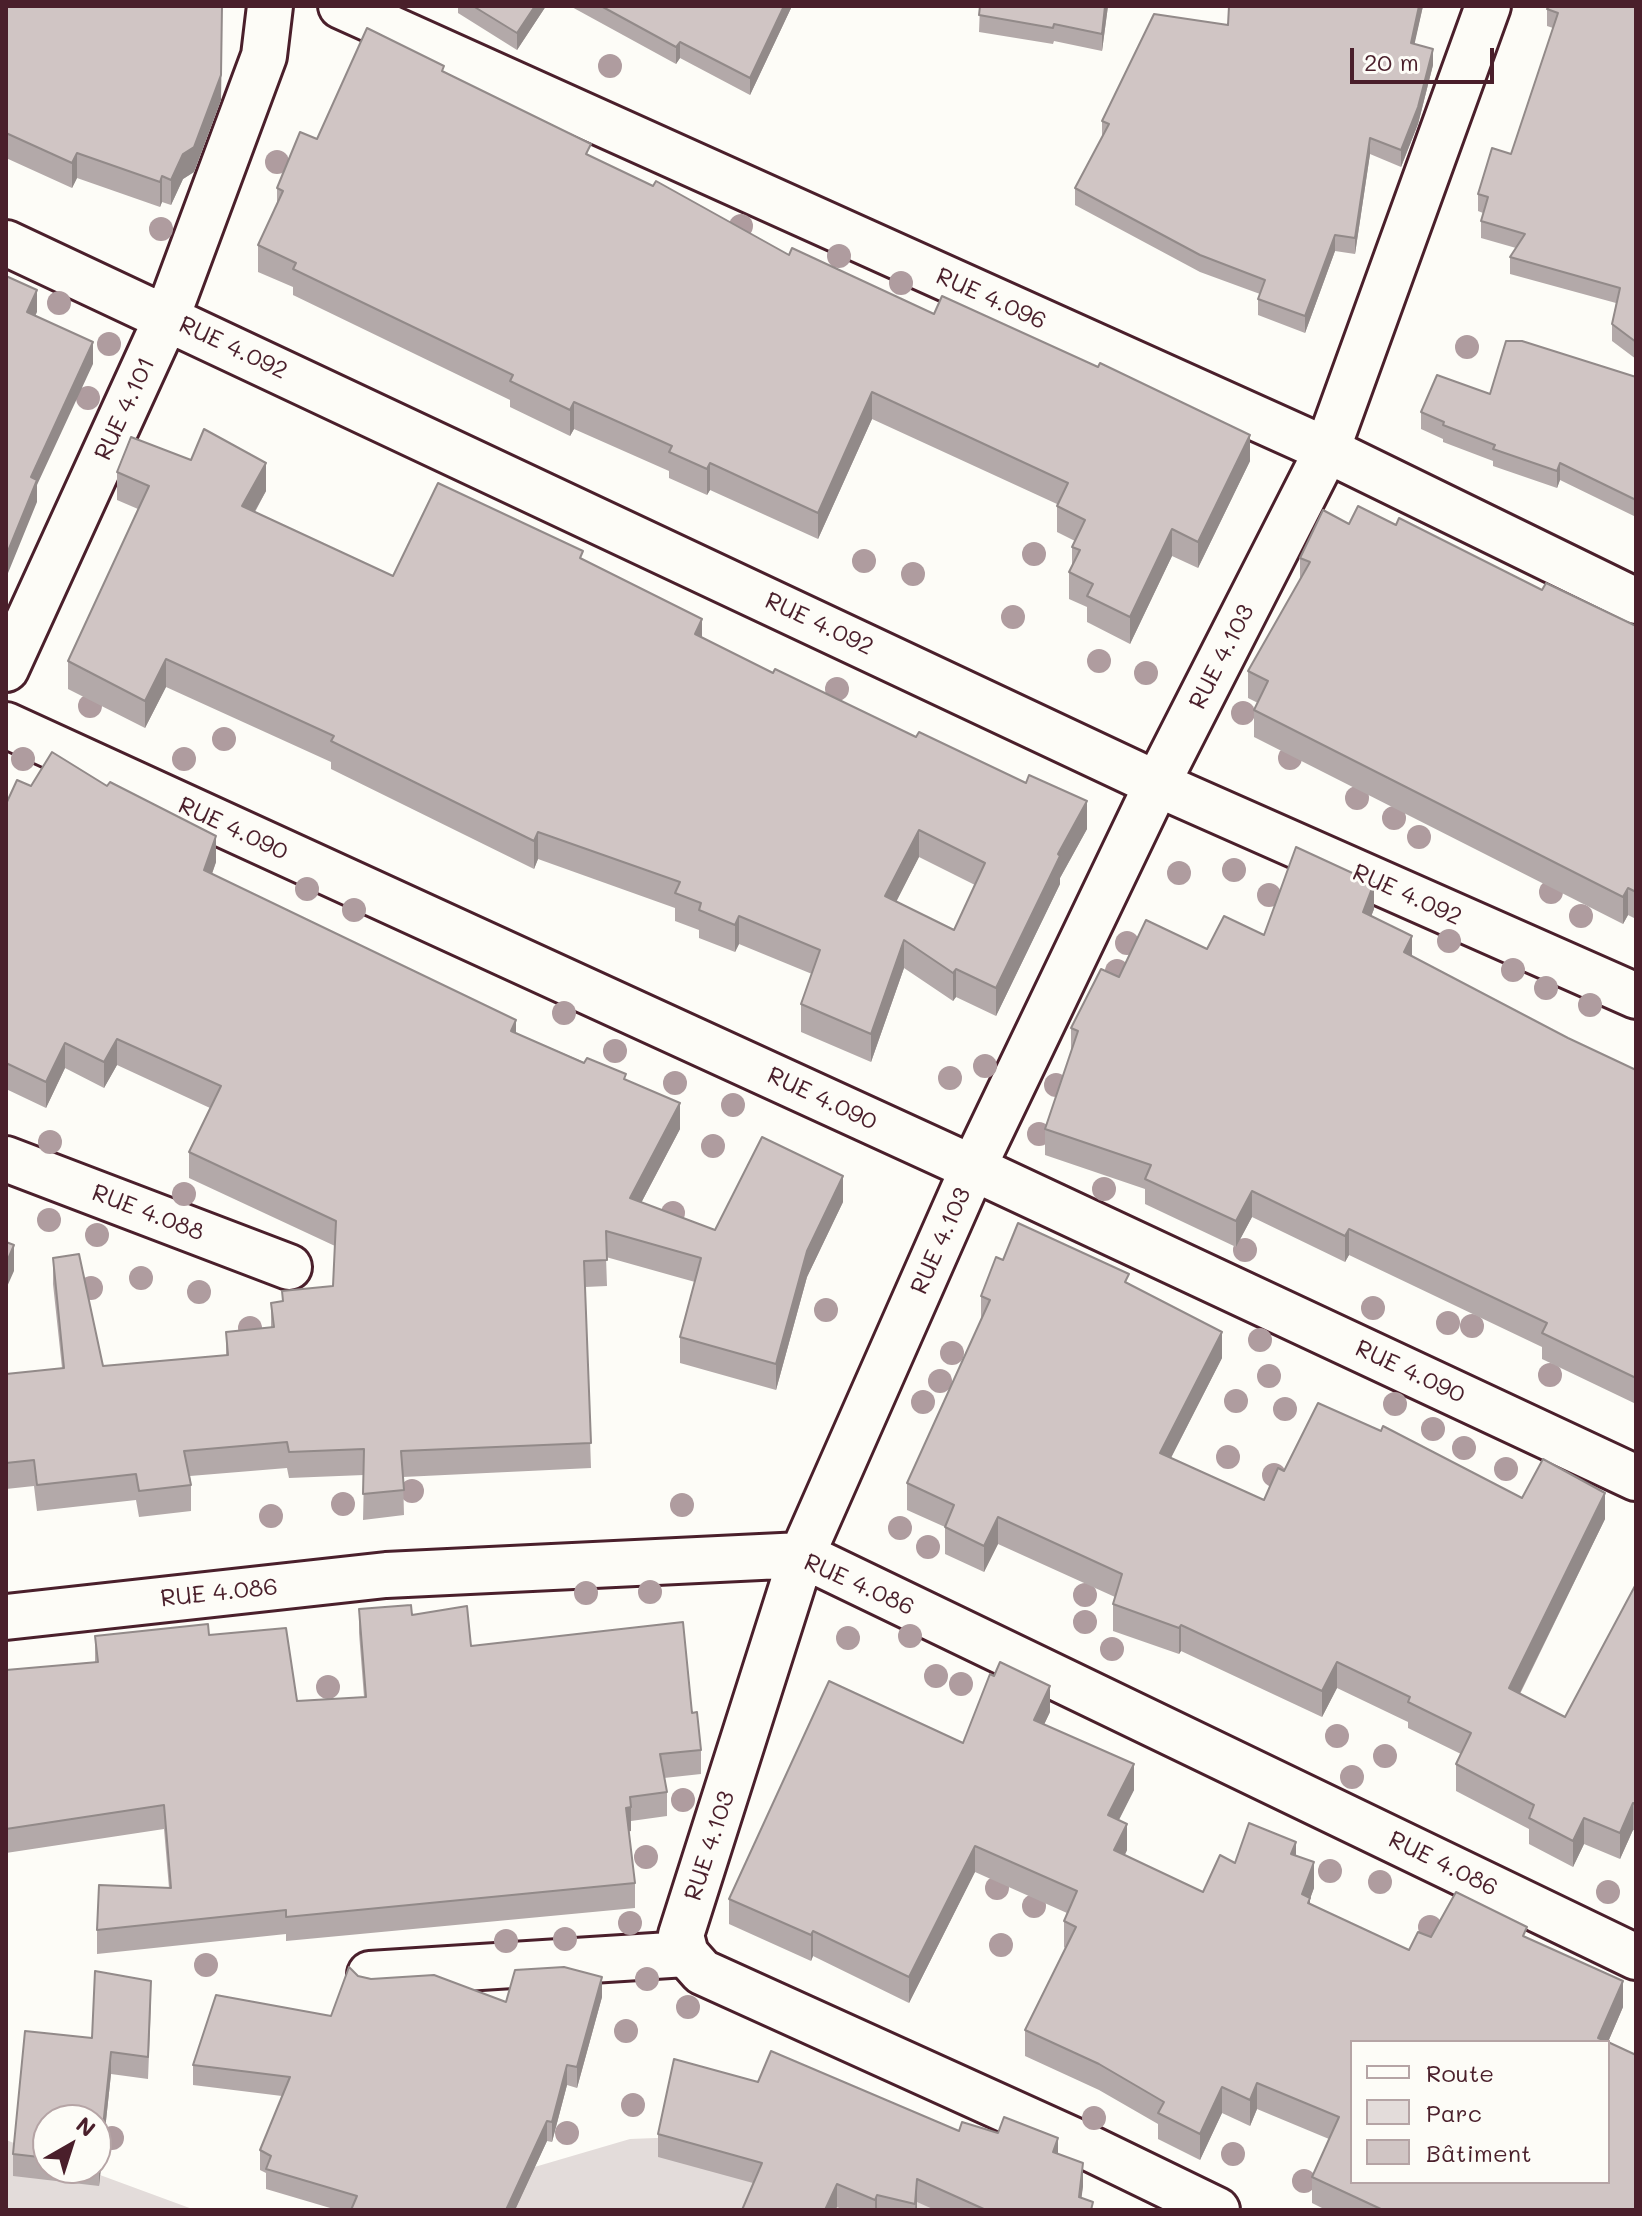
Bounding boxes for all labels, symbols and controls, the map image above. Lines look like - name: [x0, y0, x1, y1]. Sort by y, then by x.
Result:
- scale bar: [1354, 32, 1498, 82]
- text: 20 m: [1364, 46, 1419, 77]
- street label: RUE 4.096: [931, 262, 1051, 336]
- street label: RUE 4.092: [174, 310, 292, 386]
- street label: RUE 4.101: [89, 353, 161, 465]
- street label: RUE 4.092: [760, 586, 878, 662]
- street label: RUE 4.103: [1183, 600, 1261, 714]
- street label: RUE 4.090: [174, 791, 292, 867]
- street label: RUE 4.092: [1348, 858, 1466, 932]
- street label: RUE 4.090: [763, 1061, 881, 1137]
- street label: RUE 4.088: [88, 1178, 208, 1248]
- street label: RUE 4.103: [905, 1183, 977, 1299]
- street label: RUE 4.090: [1351, 1334, 1469, 1410]
- street label: RUE 4.086: [799, 1548, 919, 1622]
- street label: RUE 4.086: [159, 1573, 279, 1613]
- street label: RUE 4.103: [679, 1788, 741, 1904]
- street label: RUE 4.086: [1384, 1825, 1502, 1903]
- legend: [1350, 2040, 1610, 2184]
- text: Route: [1426, 2057, 1494, 2088]
- text: Parc: [1426, 2097, 1482, 2128]
- north arrow: [32, 2104, 112, 2184]
- text: N: [71, 2110, 102, 2143]
- text: Bâtiment: [1426, 2137, 1532, 2168]

